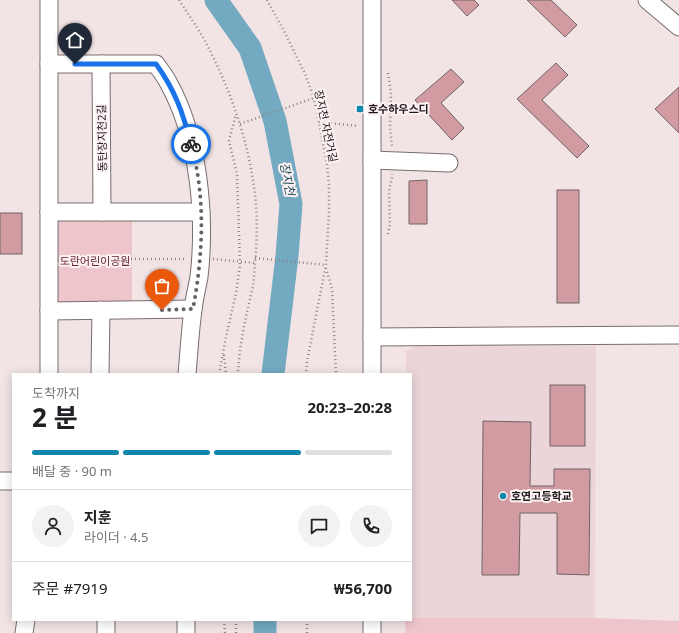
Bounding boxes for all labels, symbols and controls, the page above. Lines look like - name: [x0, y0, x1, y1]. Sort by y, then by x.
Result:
- pin: [58, 23, 92, 64]
- icon: home: [64, 29, 86, 51]
- street label: 장지천 자전거길: [311, 88, 341, 164]
- place label: 호수하우스디: [368, 101, 429, 116]
- street label: 동탄장지천2길: [93, 104, 110, 172]
- marker: 호수하우스디: [355, 104, 365, 114]
- courier: [171, 124, 211, 164]
- icon: bike: [180, 133, 202, 155]
- water label: 장지천: [276, 161, 299, 199]
- park label: 도란어린이공원: [60, 253, 130, 268]
- pin: [145, 269, 179, 310]
- icon: bag: [151, 275, 173, 297]
- text: 도착까지: [32, 384, 80, 402]
- text: 20:23–20:28: [307, 397, 392, 417]
- text: 2 분: [32, 399, 78, 435]
- text: 배달 중 · 90 m: [32, 462, 112, 480]
- place label: 호연고등학교: [511, 488, 572, 503]
- marker: 호연고등학교: [498, 491, 508, 501]
- button: person: [32, 505, 74, 547]
- button: chat: [298, 505, 340, 547]
- button: phone: [350, 505, 392, 547]
- text: 지훈: [84, 507, 112, 527]
- text: 라이더 · 4.5: [84, 528, 148, 546]
- text: 주문 #7919: [32, 578, 108, 598]
- text: ₩56,700: [334, 578, 392, 598]

